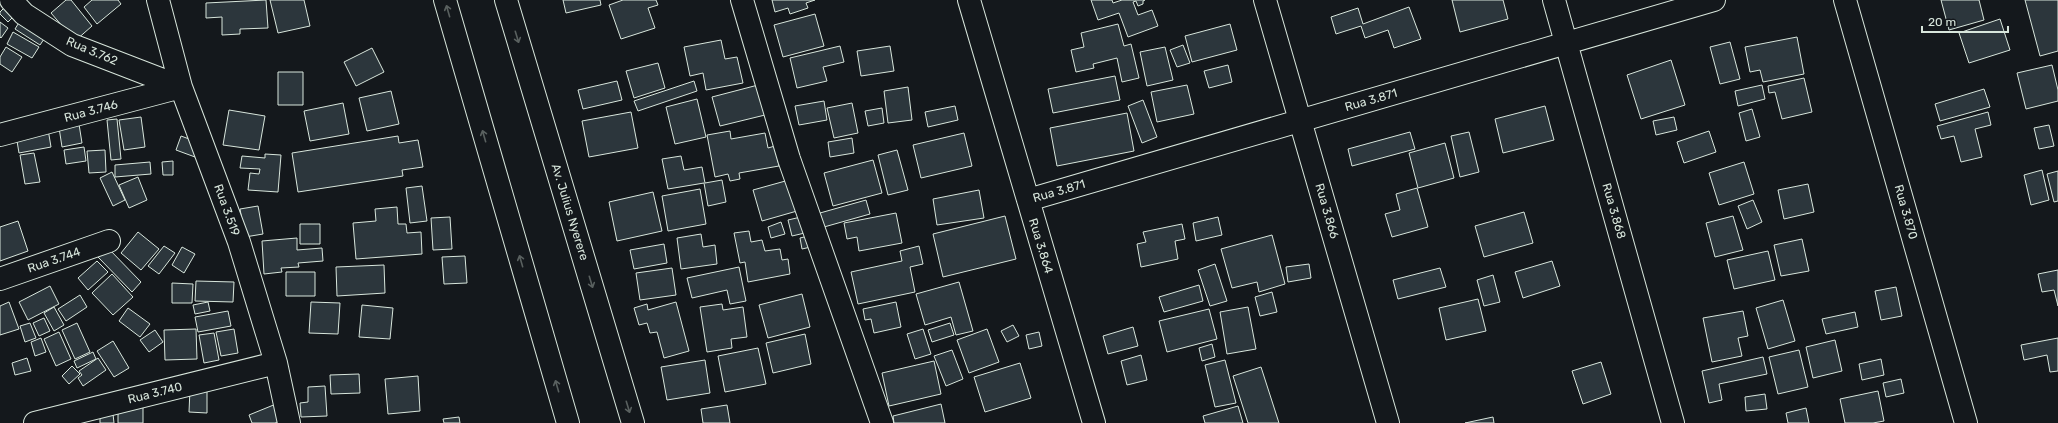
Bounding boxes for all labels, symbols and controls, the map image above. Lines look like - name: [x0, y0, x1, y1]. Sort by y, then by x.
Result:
- one-way arrow: [444, 5, 451, 18]
- scale bar: [1922, 8, 2008, 34]
- text: 20 m: [1928, 15, 1956, 29]
- one-way arrow: [514, 31, 521, 44]
- street label: Rua 3.762: [64, 34, 120, 68]
- street label: Rua 3.871: [1343, 86, 1399, 114]
- street label: Rua 3.746: [63, 97, 119, 125]
- one-way arrow: [480, 130, 488, 143]
- street label: Av. Julius Nyerere: [549, 162, 591, 262]
- street label: Rua 3.871: [1031, 177, 1087, 205]
- street label: Rua 3.519: [211, 182, 243, 238]
- street label: Rua 3.866: [1312, 182, 1342, 240]
- street label: Rua 3.868: [1599, 182, 1629, 240]
- street label: Rua 3.870: [1892, 183, 1920, 241]
- street label: Rua 3.864: [1026, 217, 1056, 276]
- street label: Rua 3.744: [26, 244, 83, 276]
- one-way arrow: [517, 254, 524, 267]
- one-way arrow: [588, 276, 595, 289]
- one-way arrow: [553, 379, 560, 392]
- street label: Rua 3.740: [126, 380, 184, 406]
- one-way arrow: [625, 400, 632, 413]

